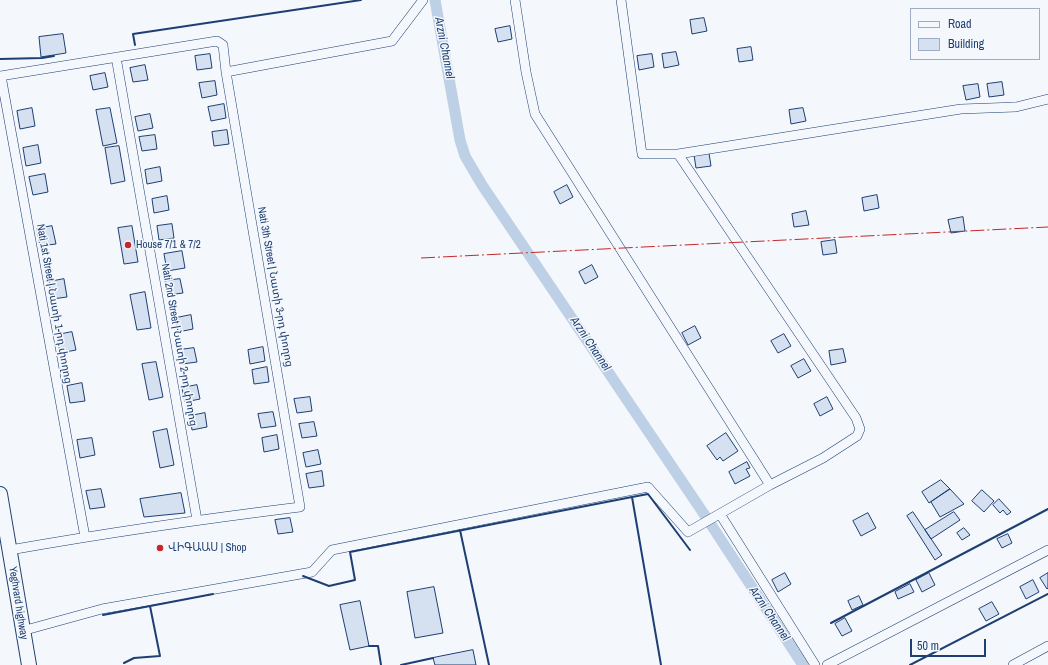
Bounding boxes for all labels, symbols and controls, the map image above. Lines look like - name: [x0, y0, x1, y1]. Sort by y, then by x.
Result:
- legend: [910, 8, 1040, 60]
- water label: Arzni Channel: [431, 16, 457, 80]
- text: Road: [948, 16, 972, 32]
- text: Building: [948, 36, 984, 52]
- street label: Nati 3th Street | Նատի 3-րդ փողոց: [254, 206, 296, 368]
- street label: Nati 1st Street | Նատի 1-րդ փողոց: [33, 223, 75, 385]
- place label: House 7/1 & 7/2: [136, 238, 201, 252]
- marker: House 7/1 & 7/2: [123, 240, 133, 250]
- street label: Nati 2nd Street | Նատի 2-րդ փողոց: [158, 263, 200, 427]
- water label: Arzni Channel: [567, 314, 613, 374]
- place label: ՎԻԳԱԱՍ | Shop: [168, 541, 247, 555]
- marker: ՎԻԳԱԱՍ | Shop: [155, 543, 165, 553]
- street label: Yeghvard highway: [6, 565, 30, 641]
- water label: Arzni Channel: [746, 584, 792, 644]
- scale bar: [912, 631, 988, 657]
- text: 50 m: [917, 638, 939, 654]

